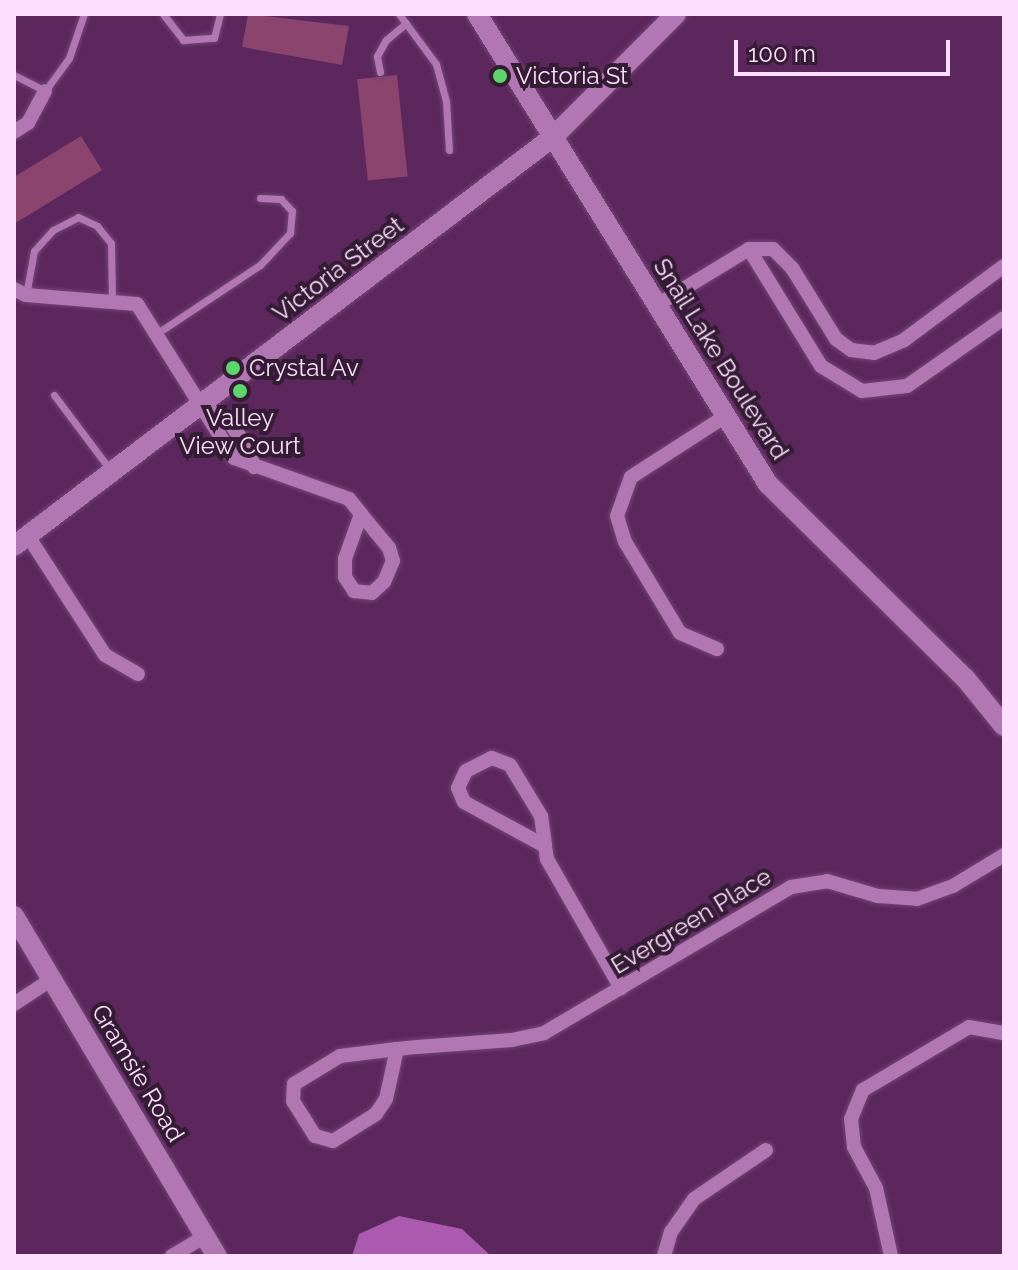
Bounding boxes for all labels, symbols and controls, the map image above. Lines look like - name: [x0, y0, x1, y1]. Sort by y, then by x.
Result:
- scale bar: [738, 24, 954, 74]
- text: 100 m: [748, 39, 816, 68]
- place label: Victoria St: [516, 62, 628, 90]
- marker: Victoria St: [491, 67, 509, 85]
- street label: Victoria Street: [267, 210, 409, 328]
- street label: Snail Lake Boulevard: [647, 253, 795, 465]
- place label: Crystal Av: [249, 354, 360, 382]
- marker: Crystal Av: [224, 359, 242, 377]
- marker: Valley View Court: [231, 382, 249, 400]
- place label: Valley View Court: [179, 404, 301, 460]
- street label: Evergreen Place: [606, 862, 776, 980]
- street label: Gramsie Road: [86, 999, 190, 1147]

